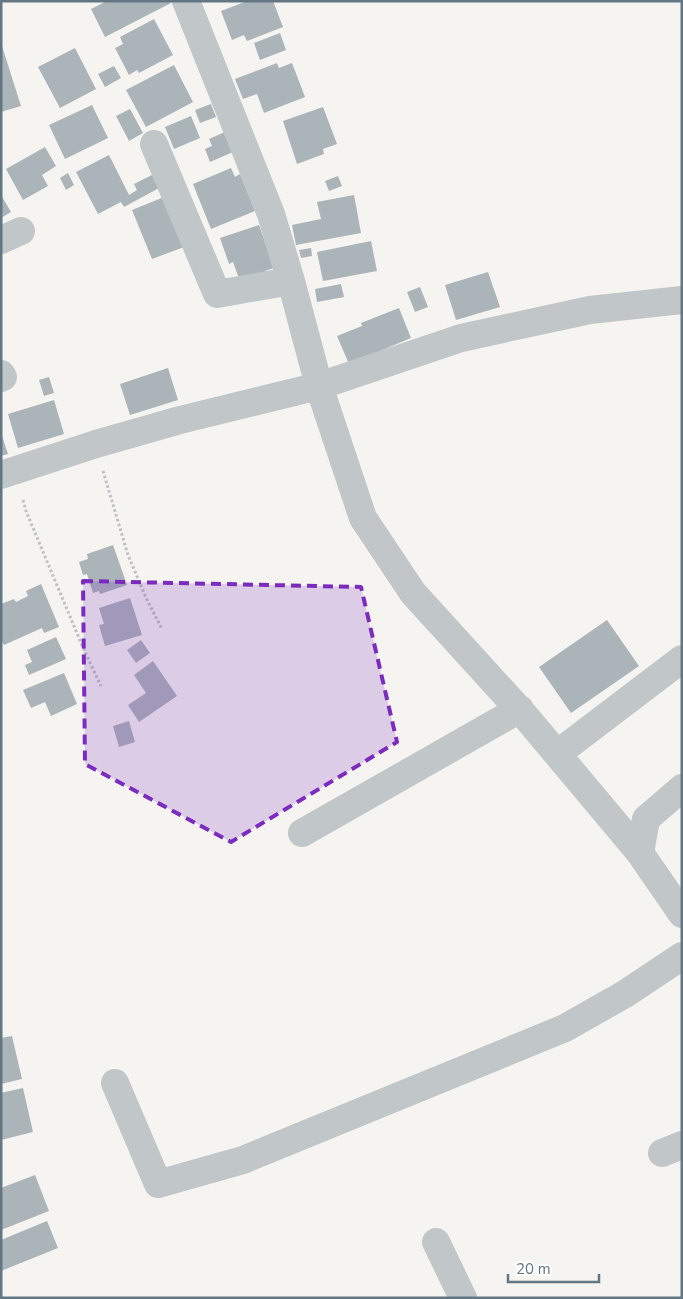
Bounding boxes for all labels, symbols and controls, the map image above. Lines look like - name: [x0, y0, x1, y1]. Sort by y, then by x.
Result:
- scale bar: [508, 1252, 599, 1284]
- text: 20 m: [516, 1259, 551, 1279]

